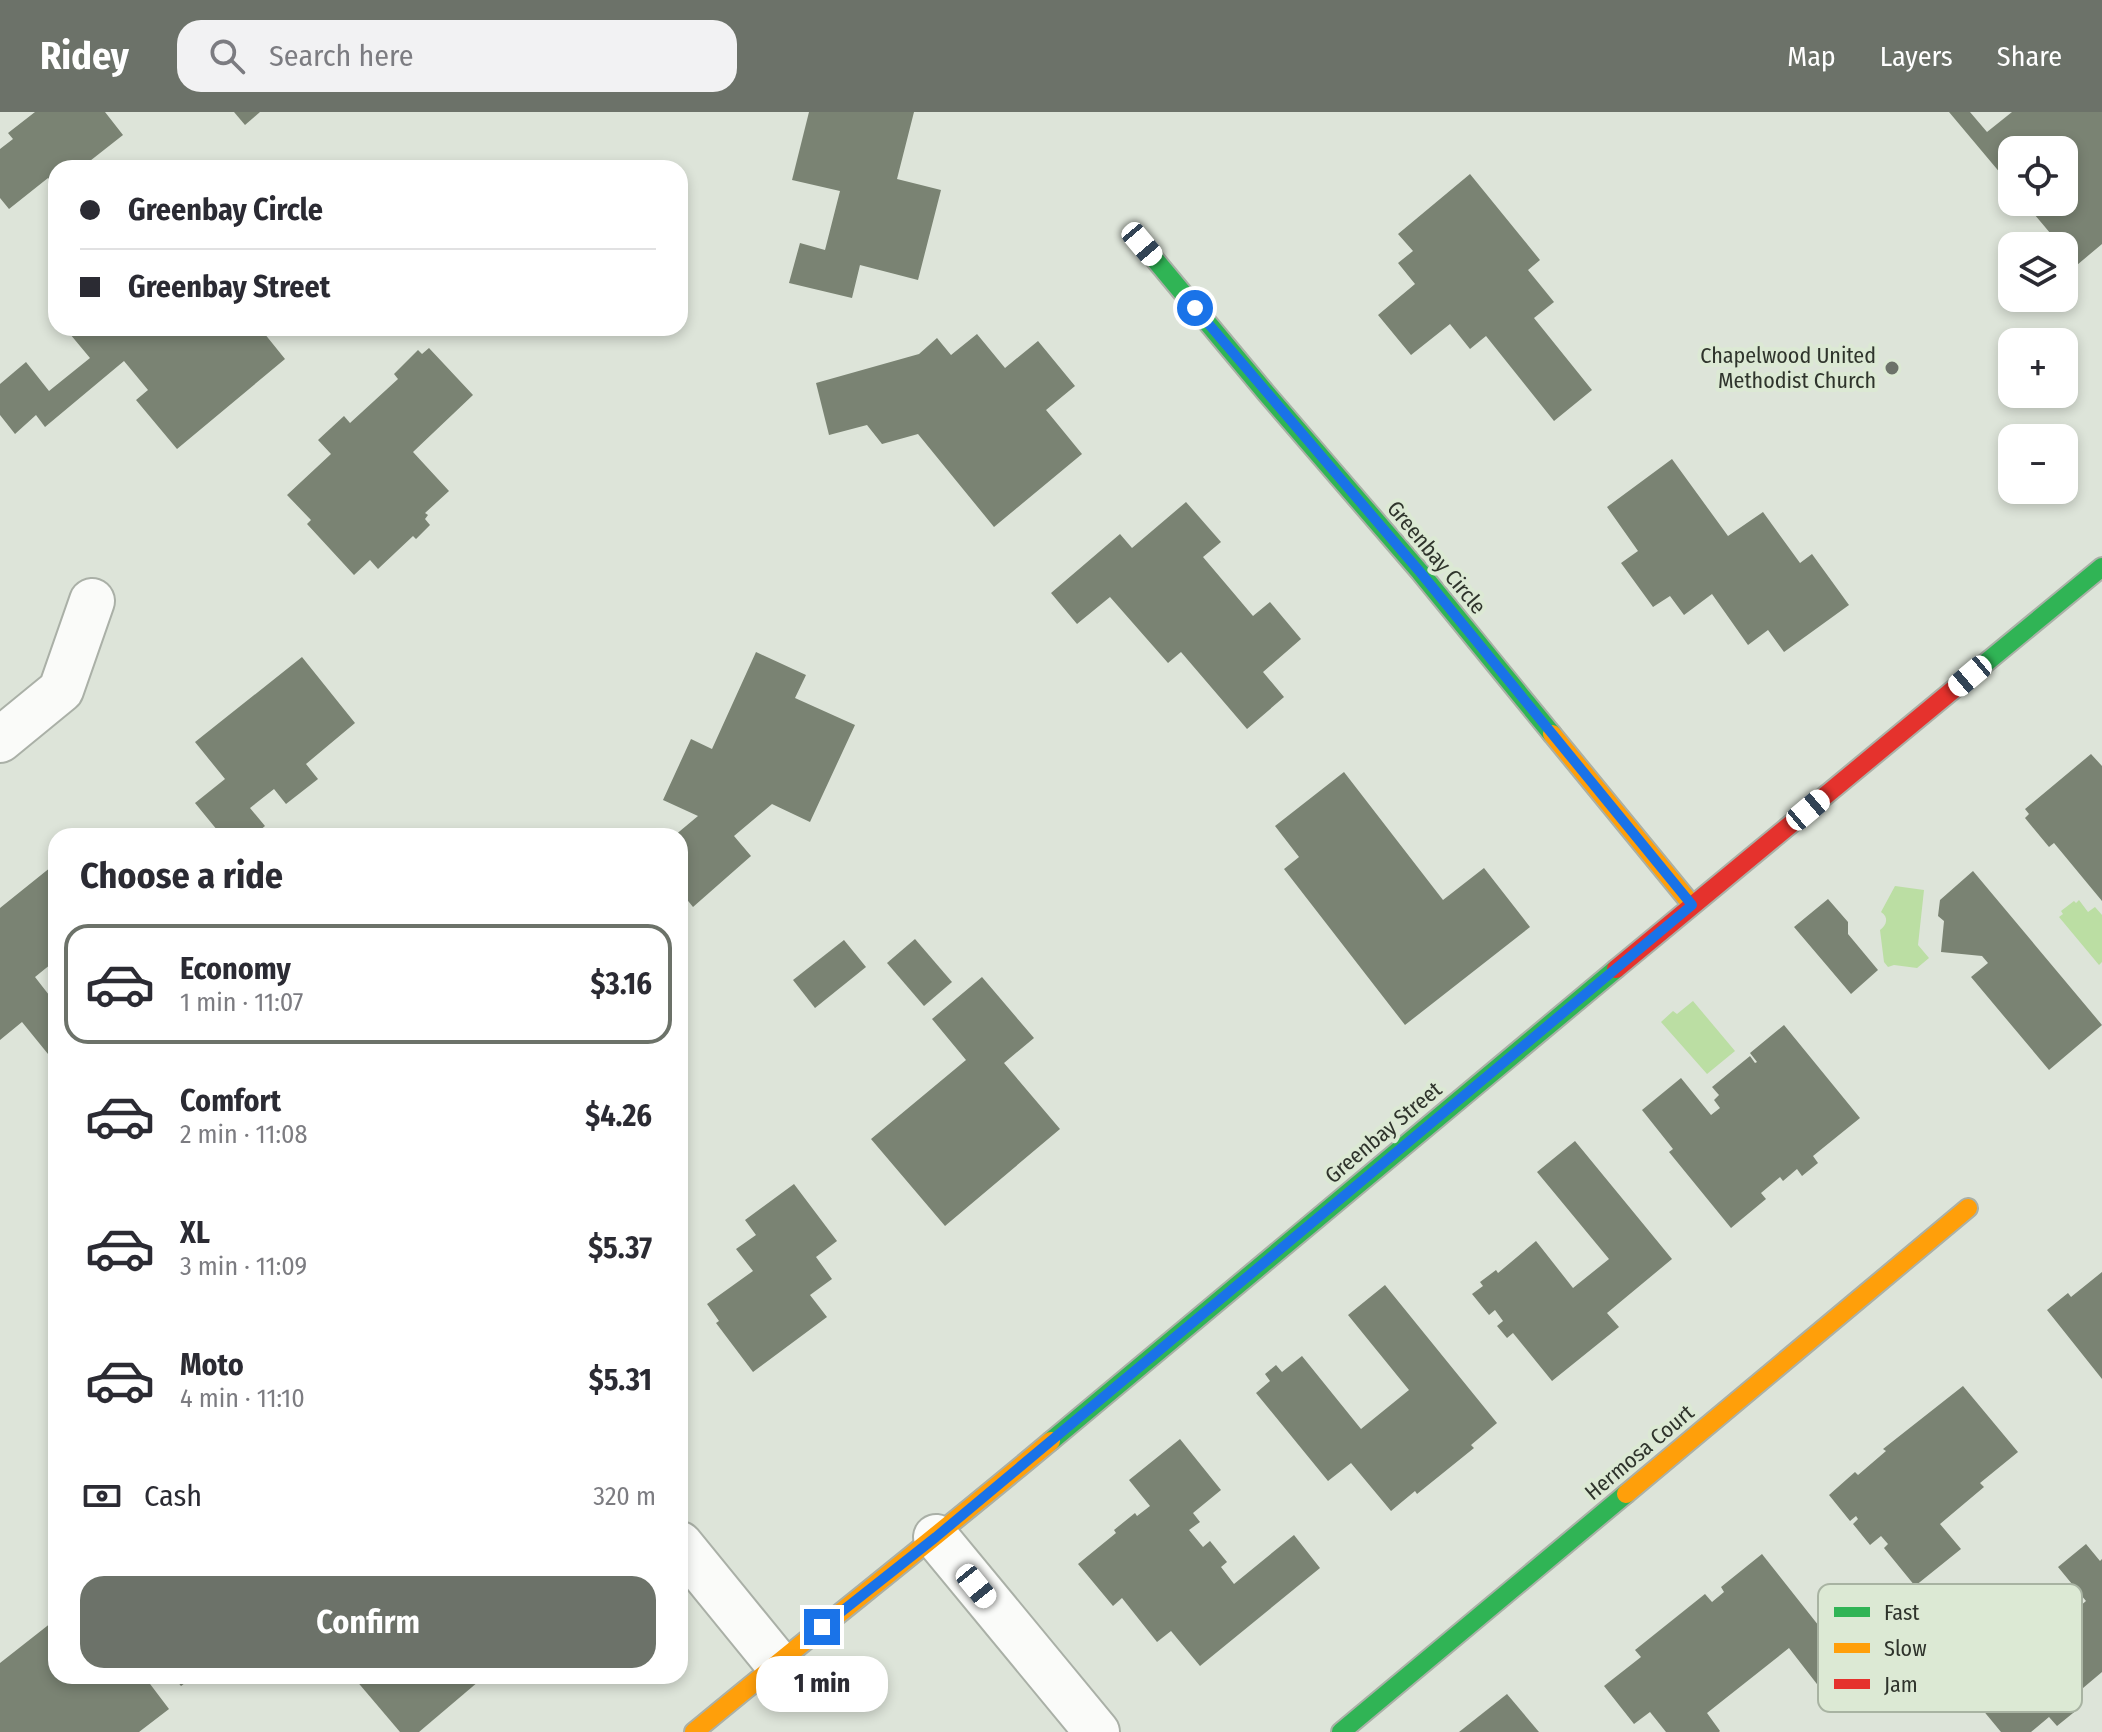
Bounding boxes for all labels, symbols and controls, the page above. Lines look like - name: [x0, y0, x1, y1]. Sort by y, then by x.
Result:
- search box: [177, 20, 737, 92]
- text: Ridey: [40, 33, 129, 79]
- icon: search: [205, 34, 249, 78]
- text: Search here: [269, 38, 414, 74]
- text: Map: [1787, 40, 1836, 73]
- text: Layers: [1880, 40, 1953, 73]
- text: Share: [1997, 40, 2062, 73]
- map controls: [1998, 136, 2078, 504]
- button: locate: [1998, 136, 2078, 216]
- text: Greenbay Circle: [128, 192, 323, 228]
- car: [1117, 218, 1167, 270]
- button: layers: [1998, 232, 2078, 312]
- text: Greenbay Street: [128, 269, 330, 305]
- route start: [1177, 290, 1213, 326]
- button: +: [1998, 328, 2078, 408]
- place label: Chapelwood United Methodist Church: [1700, 342, 1876, 394]
- marker: Chapelwood United Methodist Church: [1883, 359, 1901, 377]
- button: −: [1998, 424, 2078, 504]
- street label: Greenbay Circle: [1381, 495, 1492, 620]
- car: [1944, 651, 1996, 701]
- car: [1782, 785, 1834, 835]
- text: Choose a ride: [80, 854, 283, 898]
- icon: car: [84, 948, 156, 1020]
- text: Economy: [180, 951, 291, 987]
- text: $3.16: [591, 966, 652, 1002]
- text: 1 min · 11:07: [180, 987, 303, 1018]
- street label: Greenbay Street: [1319, 1075, 1448, 1189]
- icon: car: [84, 1080, 156, 1152]
- text: Comfort: [180, 1083, 281, 1119]
- text: $4.26: [585, 1098, 652, 1134]
- text: 2 min · 11:08: [180, 1119, 308, 1150]
- icon: car: [84, 1212, 156, 1284]
- text: XL: [180, 1215, 210, 1251]
- text: $5.37: [588, 1230, 652, 1266]
- text: 3 min · 11:09: [180, 1251, 307, 1282]
- icon: car: [84, 1344, 156, 1416]
- text: Moto: [180, 1347, 244, 1383]
- text: $5.31: [589, 1362, 652, 1398]
- text: 4 min · 11:10: [180, 1383, 305, 1414]
- street label: Hermosa Court: [1579, 1398, 1700, 1506]
- icon: cash: [80, 1474, 124, 1518]
- text: Cash: [144, 1478, 202, 1514]
- text: 320 m: [593, 1481, 656, 1512]
- car: [952, 1560, 1000, 1612]
- button: Confirm: [80, 1576, 656, 1668]
- legend: [1818, 1584, 2082, 1712]
- text: Fast: [1884, 1599, 1920, 1626]
- route end: [804, 1609, 840, 1645]
- text: Slow: [1884, 1635, 1927, 1662]
- callout: 1 min: [756, 1655, 888, 1711]
- text: 1 min: [794, 1668, 850, 1699]
- text: Jam: [1884, 1671, 1918, 1698]

